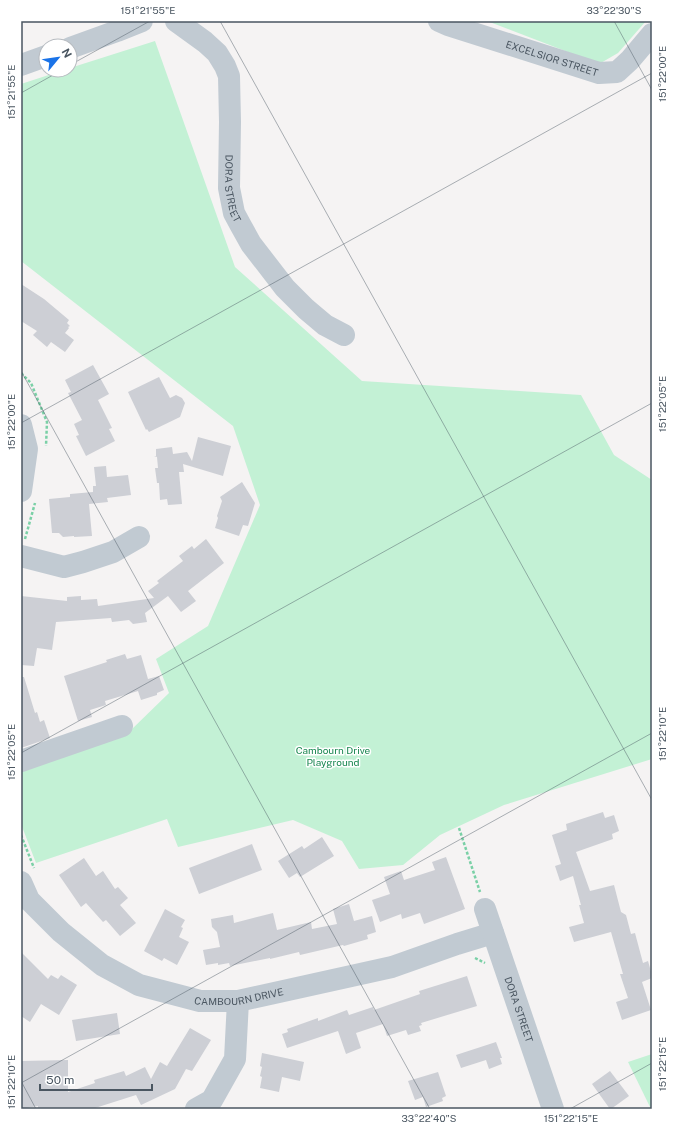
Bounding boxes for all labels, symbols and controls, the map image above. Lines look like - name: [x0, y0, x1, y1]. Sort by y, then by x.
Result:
- text: 151°21'55"E: [121, 4, 175, 16]
- text: 33°22'30"S: [587, 4, 642, 16]
- north arrow: [38, 38, 78, 78]
- street label: EXCELSIOR STREET: [504, 38, 600, 78]
- text: N: [59, 46, 74, 60]
- text: 151°22'00"E: [656, 46, 668, 102]
- text: 151°21'55"E: [5, 65, 17, 119]
- street label: DORA STREET: [223, 155, 244, 224]
- text: 151°22'05"E: [656, 376, 668, 432]
- text: 151°22'00"E: [5, 394, 17, 450]
- text: 151°22'10"E: [656, 707, 668, 761]
- text: 151°22'05"E: [5, 724, 17, 780]
- park label: Cambourn Drive Playground: [296, 744, 371, 768]
- street label: DORA STREET: [502, 975, 536, 1044]
- street label: CAMBOURN DRIVE: [193, 985, 284, 1007]
- text: 151°22'15"E: [656, 1037, 668, 1091]
- text: 151°22'10"E: [5, 1055, 17, 1109]
- scale bar: [40, 1066, 152, 1092]
- text: 50 m: [46, 1073, 74, 1087]
- text: 33°22'40"S: [402, 1112, 457, 1124]
- text: 151°22'15"E: [544, 1112, 598, 1124]

